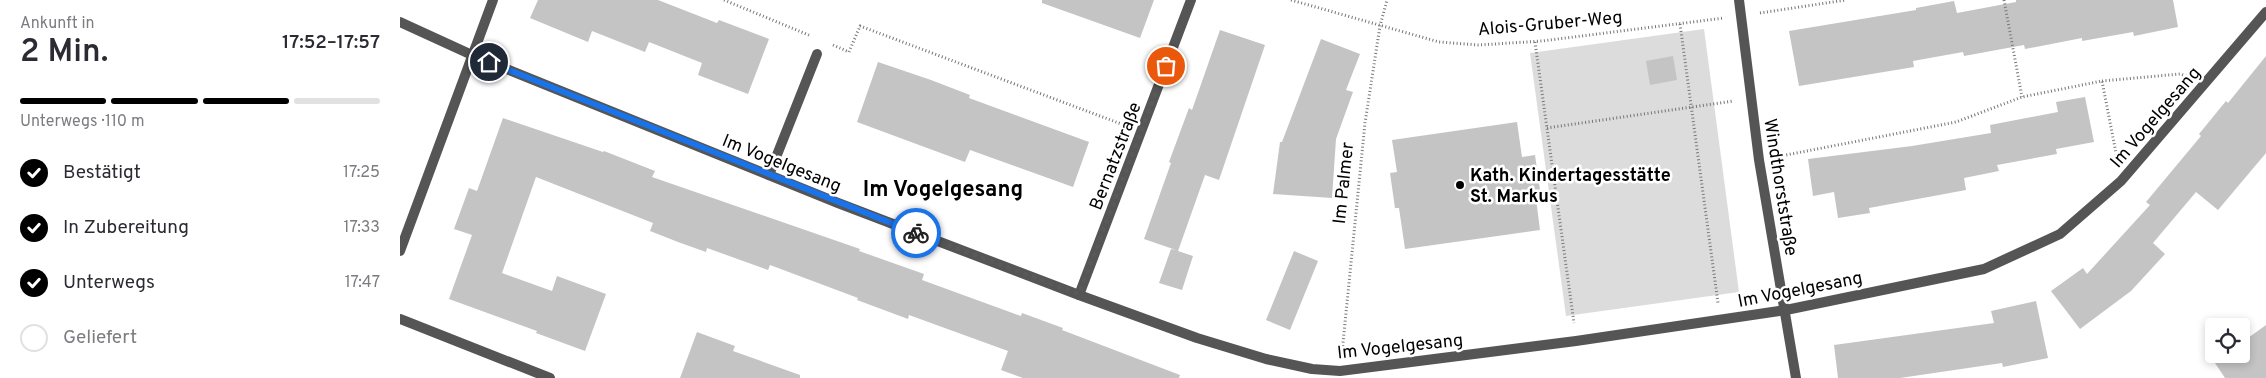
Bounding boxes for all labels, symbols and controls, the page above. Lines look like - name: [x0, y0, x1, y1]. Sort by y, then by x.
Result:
- street label: Alois-Gruber-Weg: [1477, 7, 1623, 42]
- text: Ankunft in: [20, 14, 95, 34]
- text: 17:52–17:57: [282, 31, 380, 55]
- text: 2 Min.: [20, 33, 108, 73]
- pin: [468, 41, 510, 83]
- pin: [1145, 45, 1187, 87]
- icon: home: [475, 48, 503, 76]
- icon: bag: [1152, 52, 1180, 80]
- street label: Im Vogelgesang: [2106, 63, 2206, 173]
- street label: Bernatzstraße: [1085, 99, 1148, 214]
- text: Unterwegs · 110 m: [20, 112, 144, 132]
- street label: Windthorststraße: [1757, 117, 1802, 258]
- street label: Im Vogelgesang: [718, 130, 844, 199]
- street label: Im Palmer: [1329, 141, 1360, 225]
- icon: check: [20, 159, 48, 187]
- text: Bestätigt: [63, 161, 141, 185]
- text: 17:25: [343, 163, 380, 183]
- place label: Kath. Kindertagesstätte St. Markus: [1470, 165, 1671, 209]
- district label: Im Vogelgesang: [863, 177, 1023, 204]
- marker: Kath. Kindertagesstätte St. Markus: [1454, 179, 1466, 191]
- courier: [891, 208, 941, 258]
- icon: check: [20, 214, 48, 242]
- text: In Zubereitung: [63, 216, 189, 240]
- text: 17:33: [344, 218, 380, 238]
- icon: bike: [902, 219, 930, 247]
- street label: Im Vogelgesang: [1736, 267, 1865, 314]
- icon: check: [20, 269, 48, 297]
- text: Unterwegs: [63, 271, 155, 295]
- text: 17:47: [345, 273, 380, 293]
- map controls: [2205, 318, 2250, 363]
- button: locate: [2205, 318, 2250, 363]
- text: Geliefert: [63, 326, 137, 350]
- street label: Im Vogelgesang: [1336, 329, 1464, 366]

